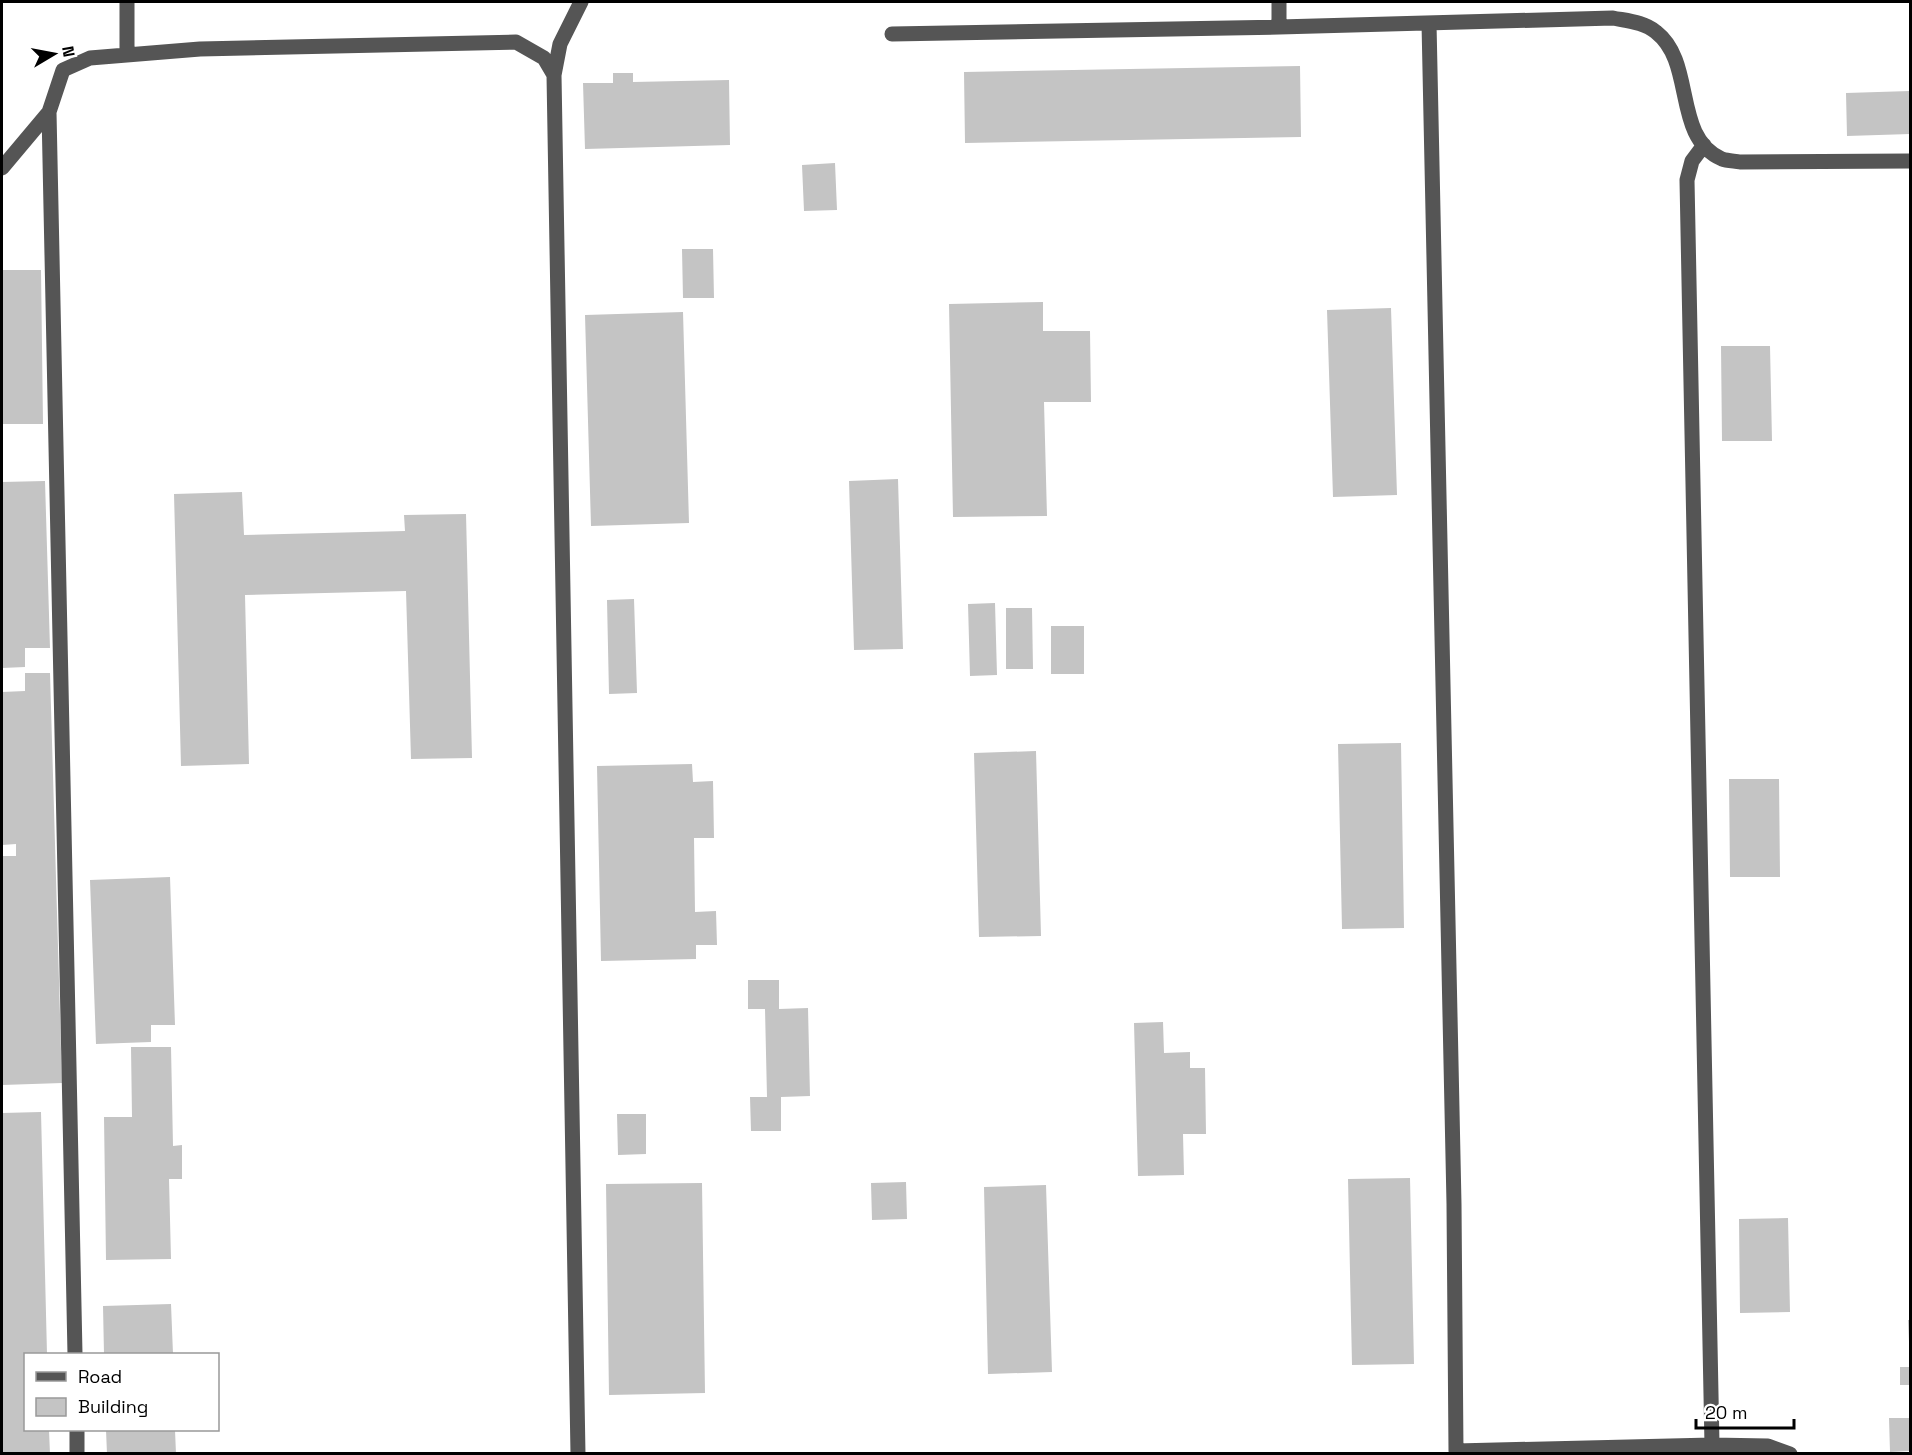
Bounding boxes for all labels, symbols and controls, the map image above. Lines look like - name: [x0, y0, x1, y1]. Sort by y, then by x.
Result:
- north arrow: [24, 24, 84, 84]
- text: N: [57, 44, 80, 59]
- legend: [24, 1353, 219, 1431]
- text: Road: [78, 1365, 122, 1388]
- scale bar: [1696, 1392, 1794, 1430]
- text: Building: [78, 1395, 148, 1418]
- text: 20 m: [1705, 1401, 1748, 1424]

